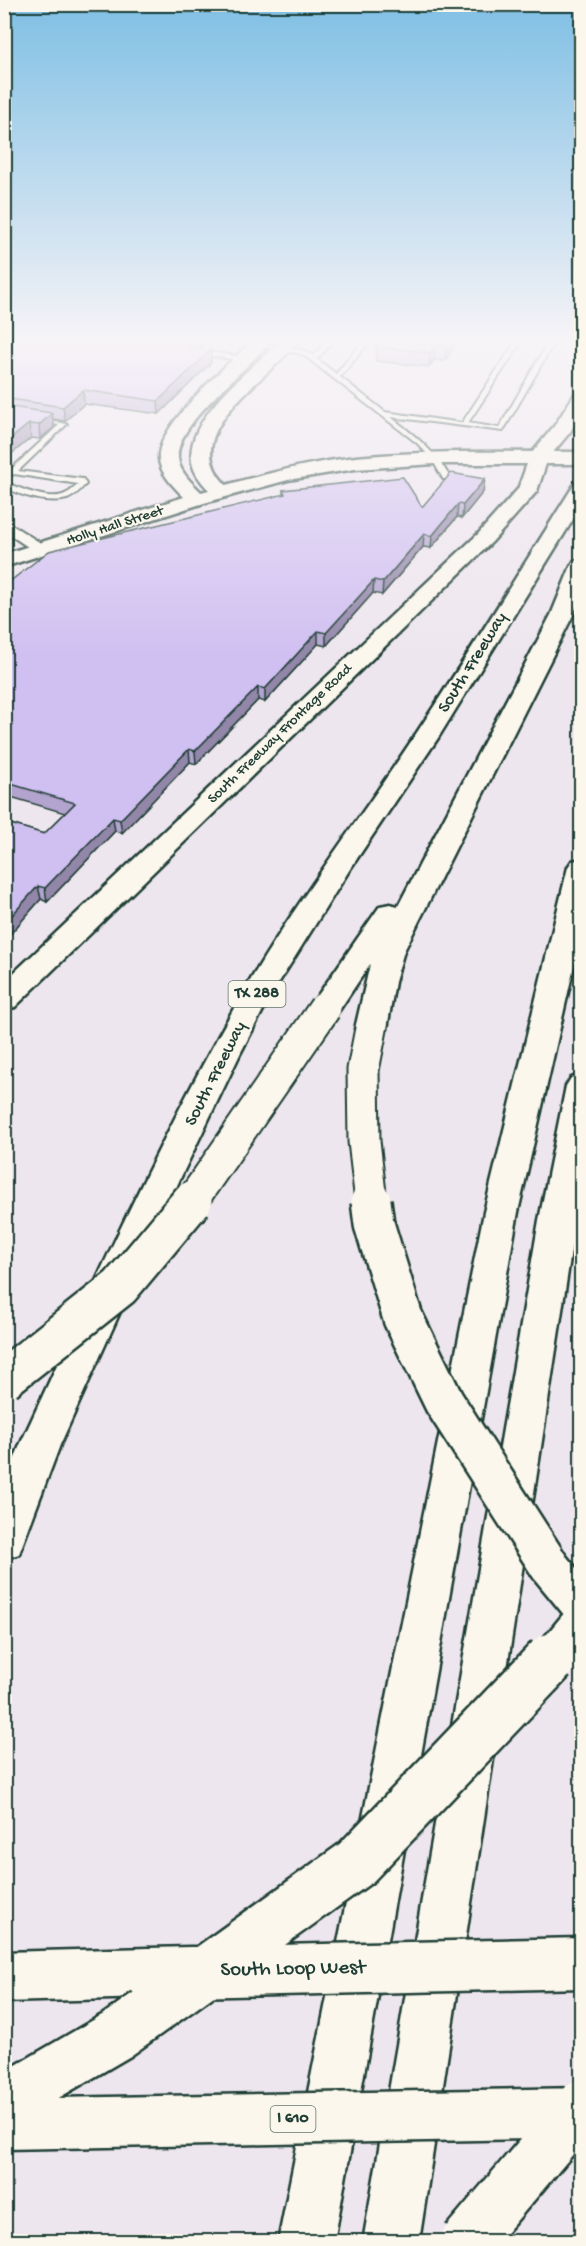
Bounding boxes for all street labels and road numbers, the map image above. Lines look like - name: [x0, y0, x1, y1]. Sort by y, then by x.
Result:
- street label: Holly Hall Street: [64, 501, 168, 550]
- street label: South Freeway: [434, 609, 512, 717]
- street label: South Freeway Frontage Road: [204, 659, 357, 808]
- road number: TX 288: [228, 981, 286, 1007]
- street label: South Freeway: [181, 1018, 251, 1130]
- street label: South Loop West: [220, 1956, 368, 1984]
- road number: I 610: [270, 2106, 316, 2132]

